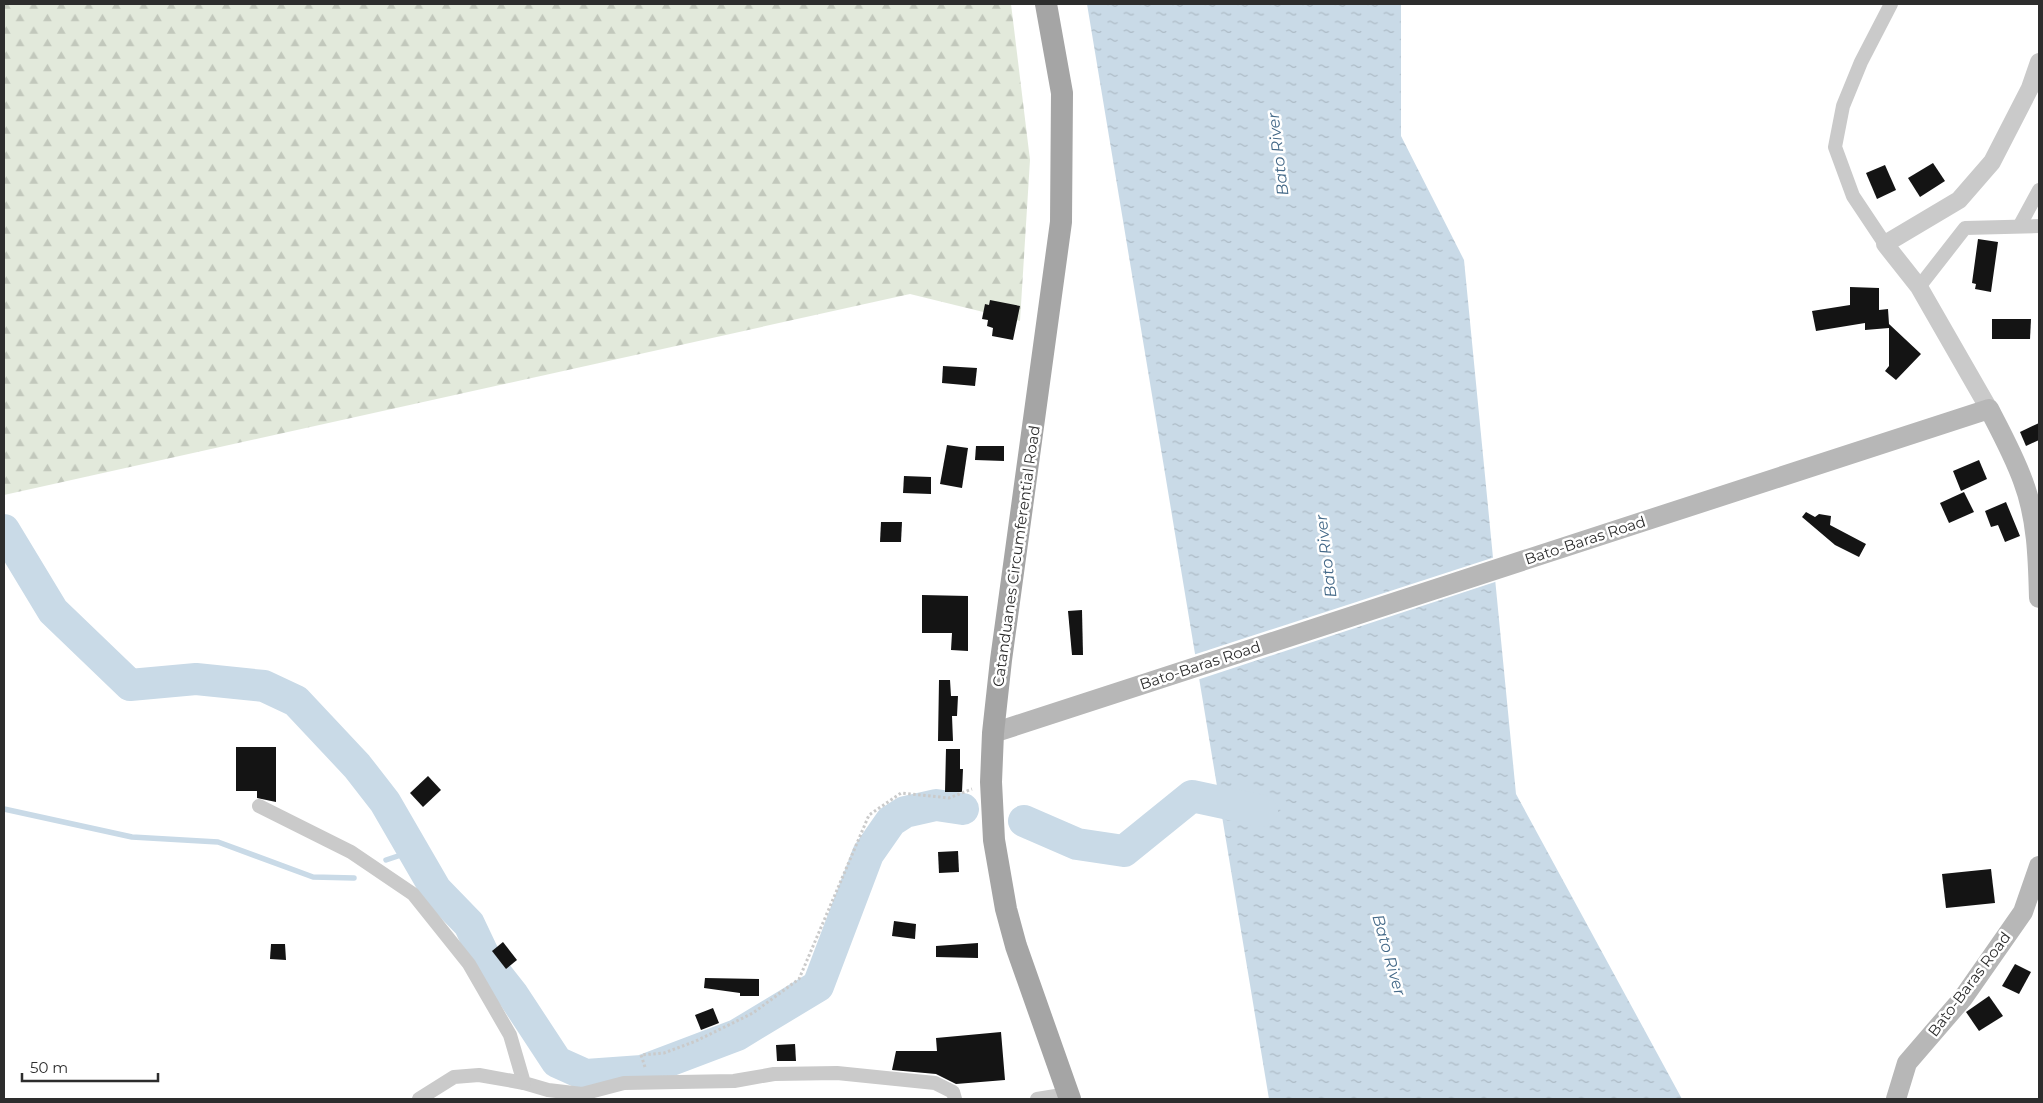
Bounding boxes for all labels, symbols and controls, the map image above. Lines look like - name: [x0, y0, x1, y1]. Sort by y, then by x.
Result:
- water label: Bato River: [1263, 111, 1293, 197]
- street label: Catanduanes Circumferential Road: [988, 424, 1044, 688]
- street label: Bato-Baras Road: [1522, 511, 1648, 569]
- water label: Bato River: [1311, 513, 1341, 599]
- street label: Bato-Baras Road: [1137, 636, 1263, 694]
- water label: Bato River: [1368, 912, 1410, 998]
- street label: Bato-Baras Road: [1923, 928, 2015, 1040]
- scale bar: [22, 1050, 159, 1082]
- text: 50 m: [30, 1058, 68, 1077]

